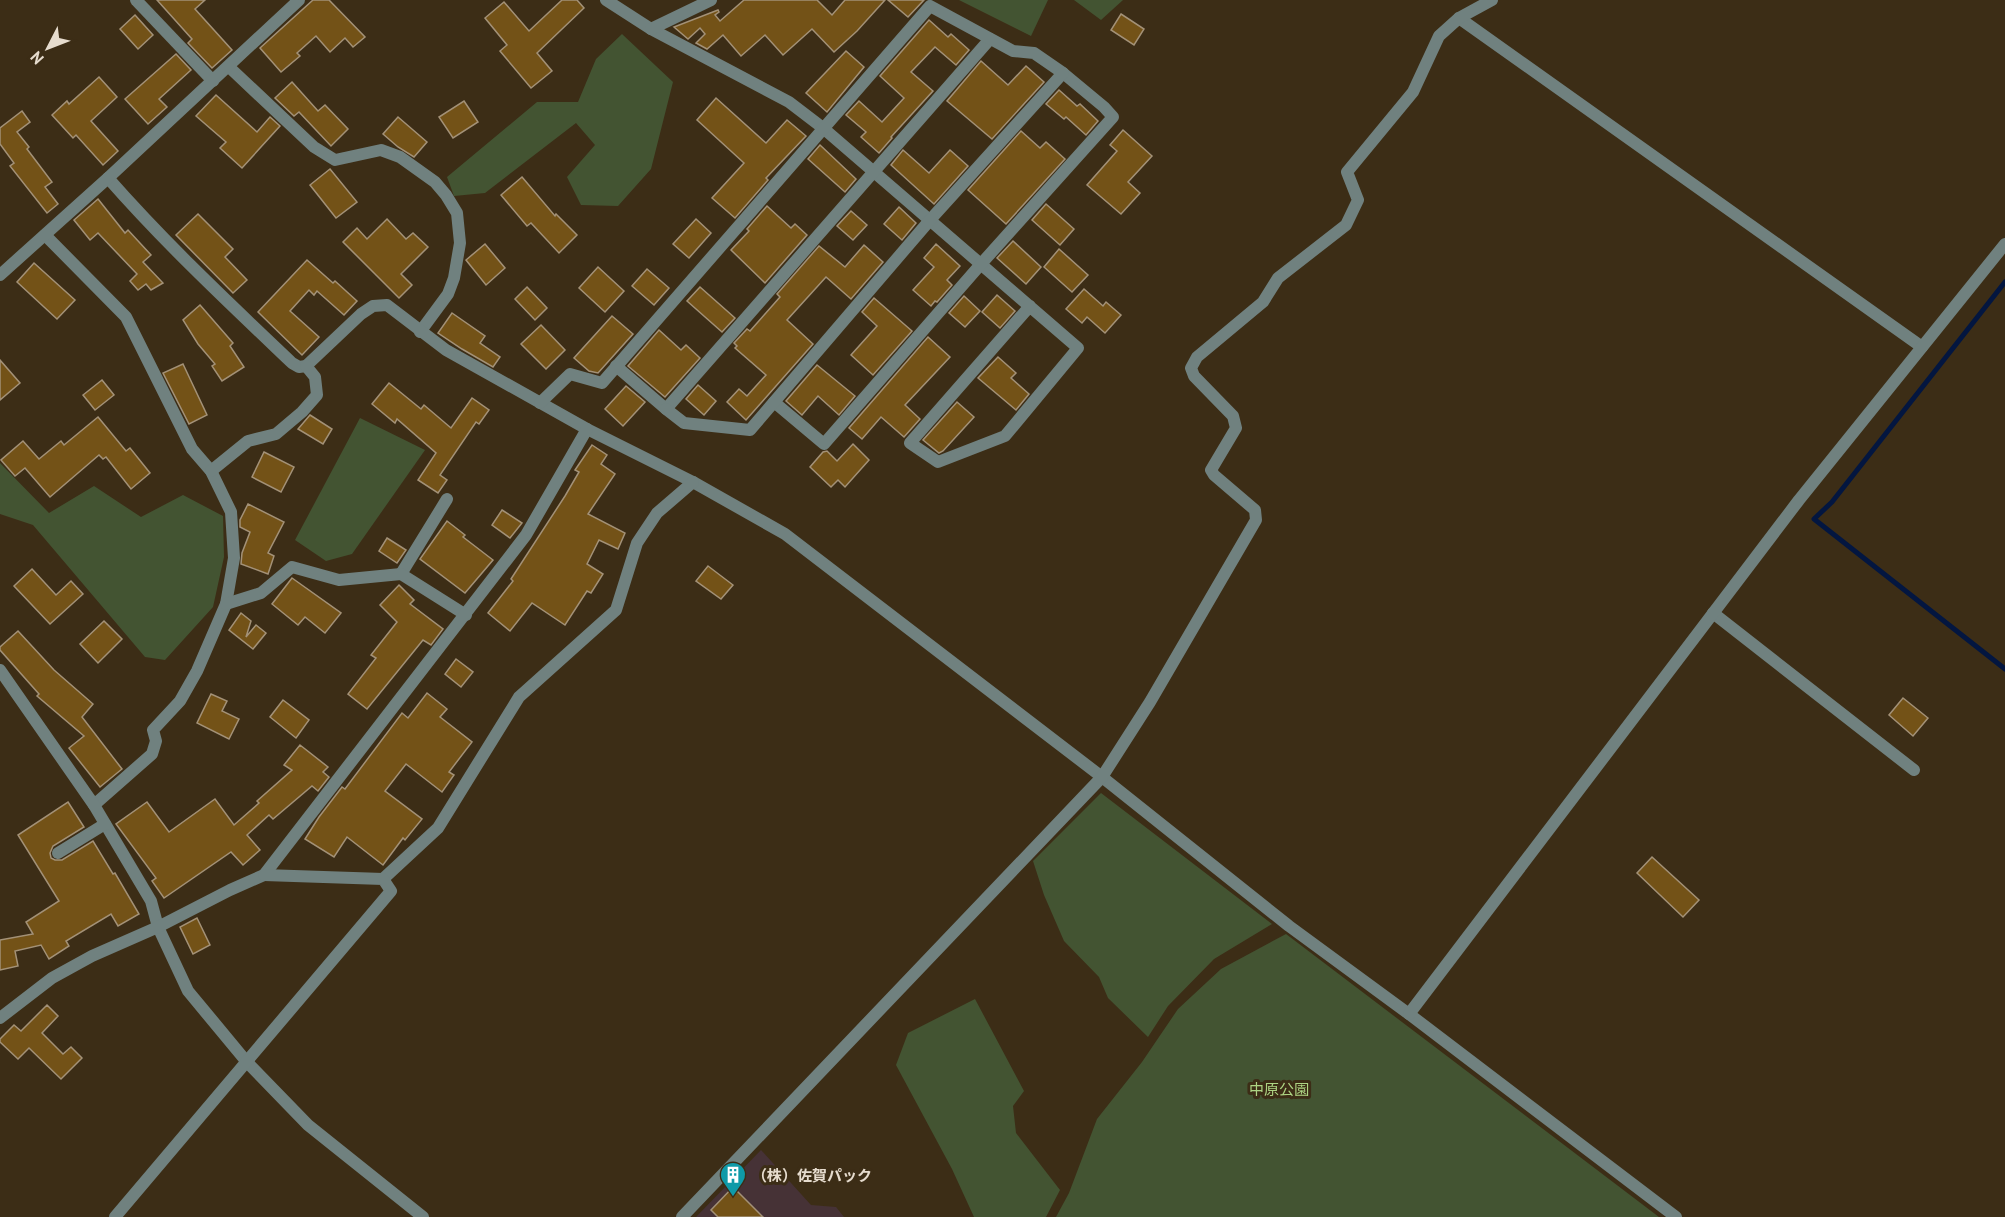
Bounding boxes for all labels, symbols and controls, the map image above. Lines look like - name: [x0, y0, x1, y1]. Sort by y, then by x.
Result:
- north arrow: [18, 18, 78, 78]
- text: N: [26, 47, 48, 69]
- park label: 中原公園: [1249, 1080, 1309, 1099]
- building icon: （株）佐賀パック: [718, 1160, 748, 1198]
- place label: （株）佐賀パック: [752, 1166, 872, 1185]

